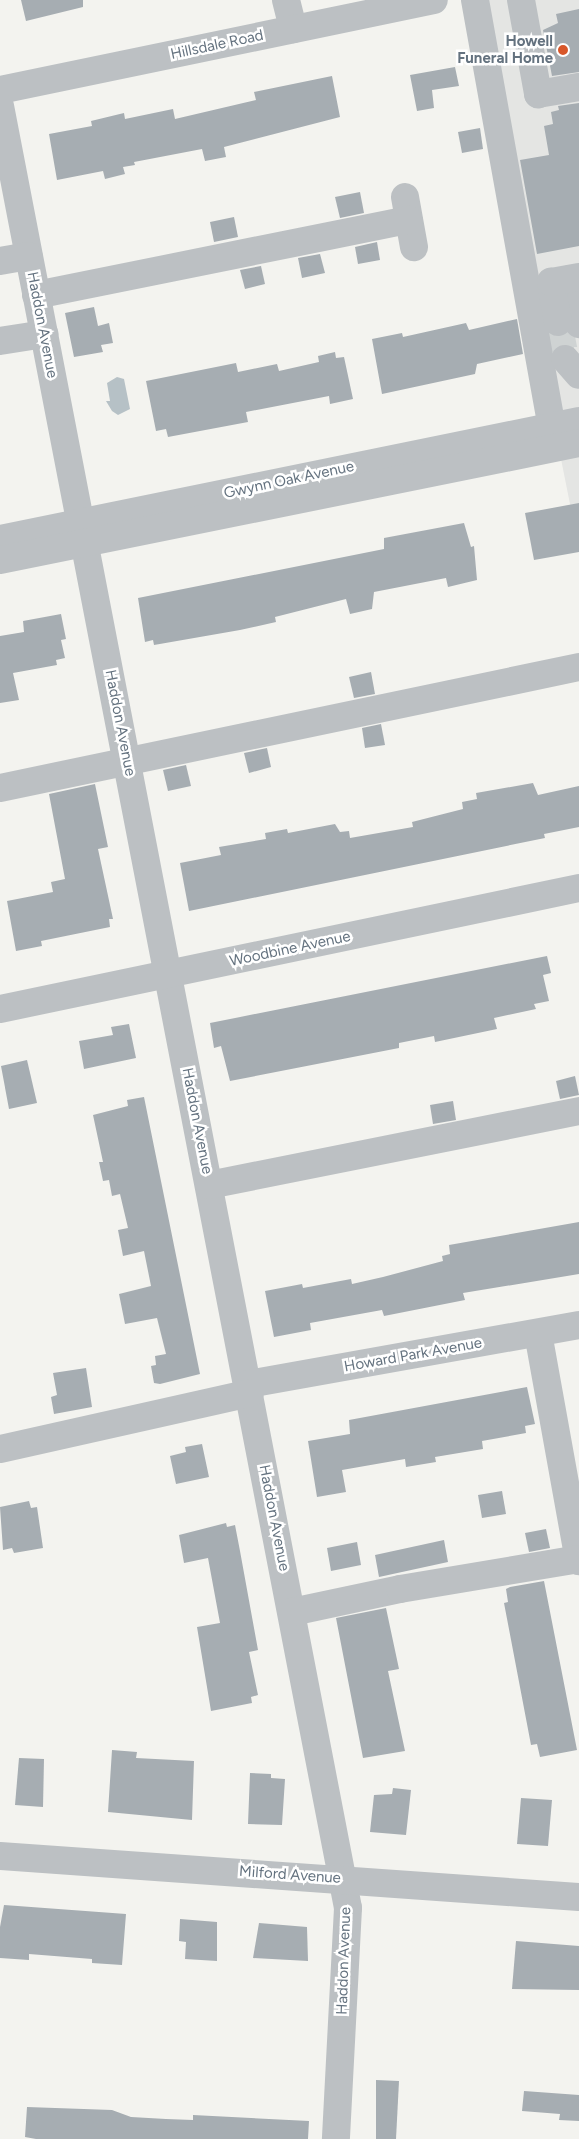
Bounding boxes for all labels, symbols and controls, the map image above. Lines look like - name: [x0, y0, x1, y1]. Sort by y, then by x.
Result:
- street label: Hillsdale Road: [169, 26, 265, 64]
- place label: Howell Funeral Home: [457, 32, 553, 67]
- marker: Howell Funeral Home: [557, 44, 569, 56]
- street label: Haddon Avenue: [23, 270, 61, 380]
- street label: Gwynn Oak Avenue: [222, 457, 356, 503]
- street label: Haddon Avenue: [101, 668, 139, 778]
- street label: Woodbine Avenue: [228, 927, 352, 971]
- street label: Haddon Avenue: [178, 1066, 216, 1176]
- street label: Howard Park Avenue: [343, 1334, 483, 1376]
- street label: Haddon Avenue: [255, 1463, 293, 1573]
- street label: Milford Avenue: [239, 1862, 341, 1888]
- street label: Haddon Avenue: [333, 1907, 355, 2015]

